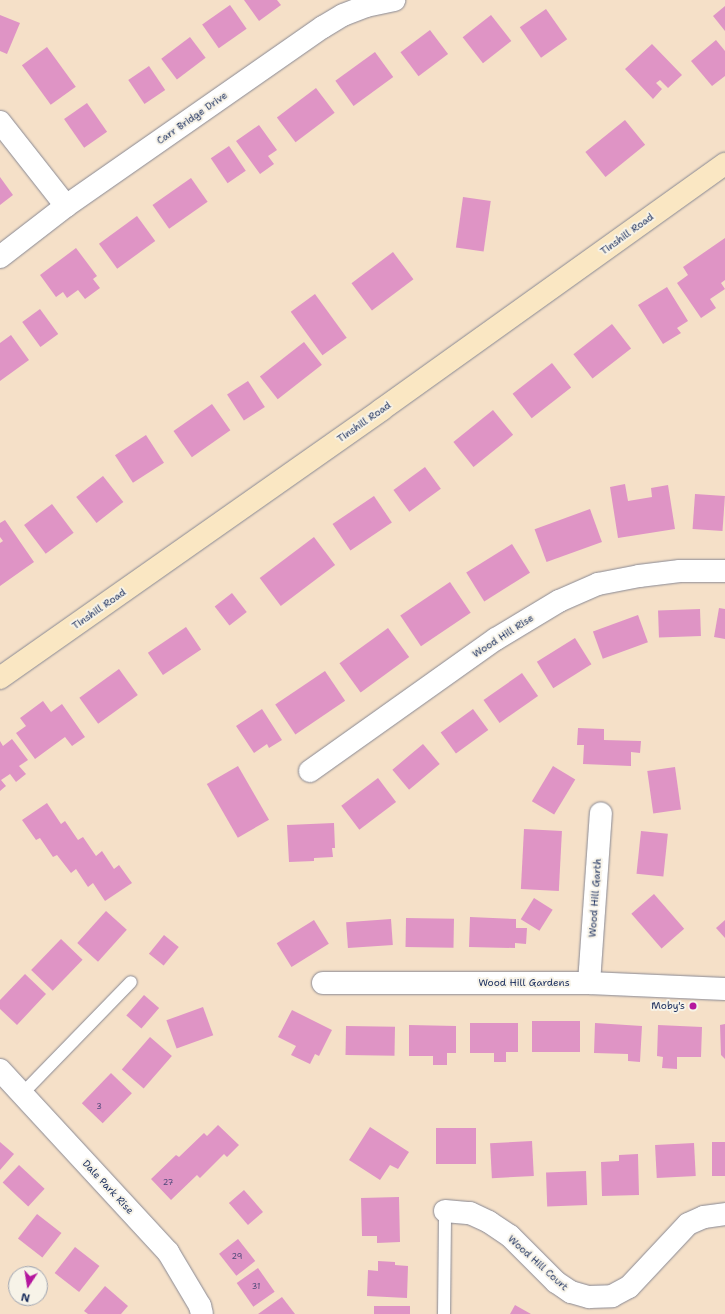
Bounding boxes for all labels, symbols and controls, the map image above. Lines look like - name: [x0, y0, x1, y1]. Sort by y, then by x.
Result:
- street label: Carr Bridge Drive: [154, 89, 230, 147]
- street label: Tinshill Road: [598, 211, 656, 257]
- street label: Tinshill Road: [335, 399, 393, 445]
- street label: Tinshill Road: [70, 586, 128, 632]
- street label: Wood Hill Rise: [470, 612, 536, 660]
- street label: Wood Hill Garth: [586, 858, 604, 938]
- street label: Wood Hill Gardens: [478, 977, 570, 989]
- place label: Moby's: [651, 1000, 685, 1012]
- marker: Moby's: [688, 1001, 698, 1011]
- house number: 3: [96, 1102, 102, 1112]
- street label: Dale Park Rise: [80, 1158, 136, 1216]
- house number: 27: [163, 1178, 173, 1188]
- street label: Wood Hill Court: [505, 1233, 571, 1293]
- house number: 29: [232, 1252, 242, 1262]
- north arrow: [8, 1266, 48, 1306]
- house number: 31: [252, 1282, 260, 1292]
- text: N: [20, 1289, 31, 1305]

